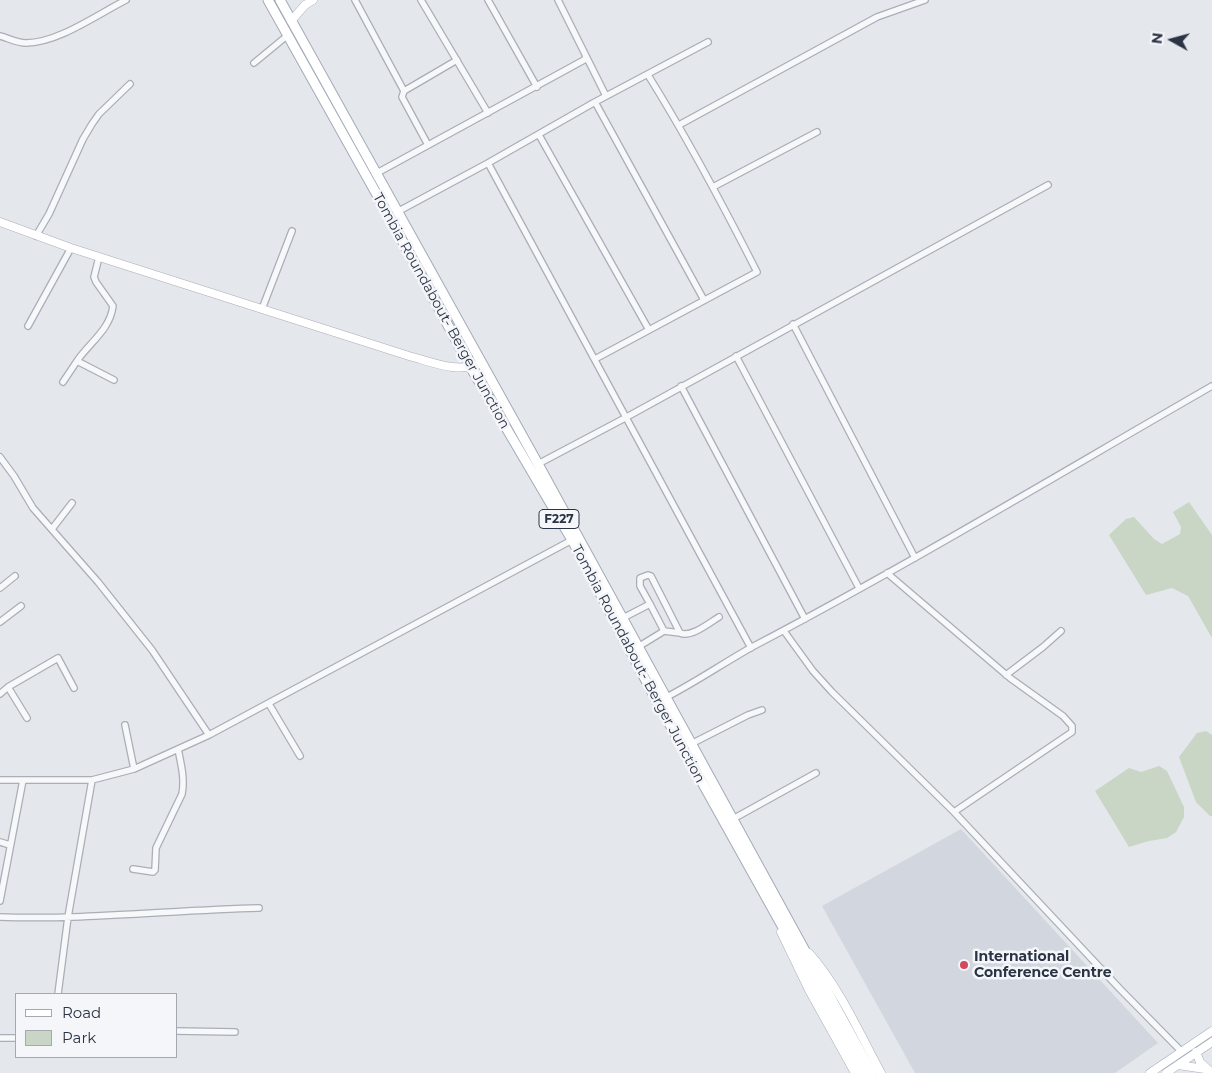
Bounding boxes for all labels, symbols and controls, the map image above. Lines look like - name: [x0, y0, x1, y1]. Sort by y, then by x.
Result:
- north arrow: [1147, 15, 1197, 65]
- text: N: [1147, 31, 1167, 45]
- street label: Tombia Roundabout- Berger Junction: [369, 190, 513, 432]
- road number: F227: [539, 509, 579, 528]
- street label: Tombia Roundabout- Berger Junction: [568, 542, 708, 786]
- place label: International Conference Centre: [974, 949, 1112, 982]
- marker: International Conference Centre: [958, 959, 970, 971]
- legend: [15, 993, 178, 1058]
- text: Road: [62, 1003, 101, 1022]
- text: Park: [62, 1028, 96, 1047]

